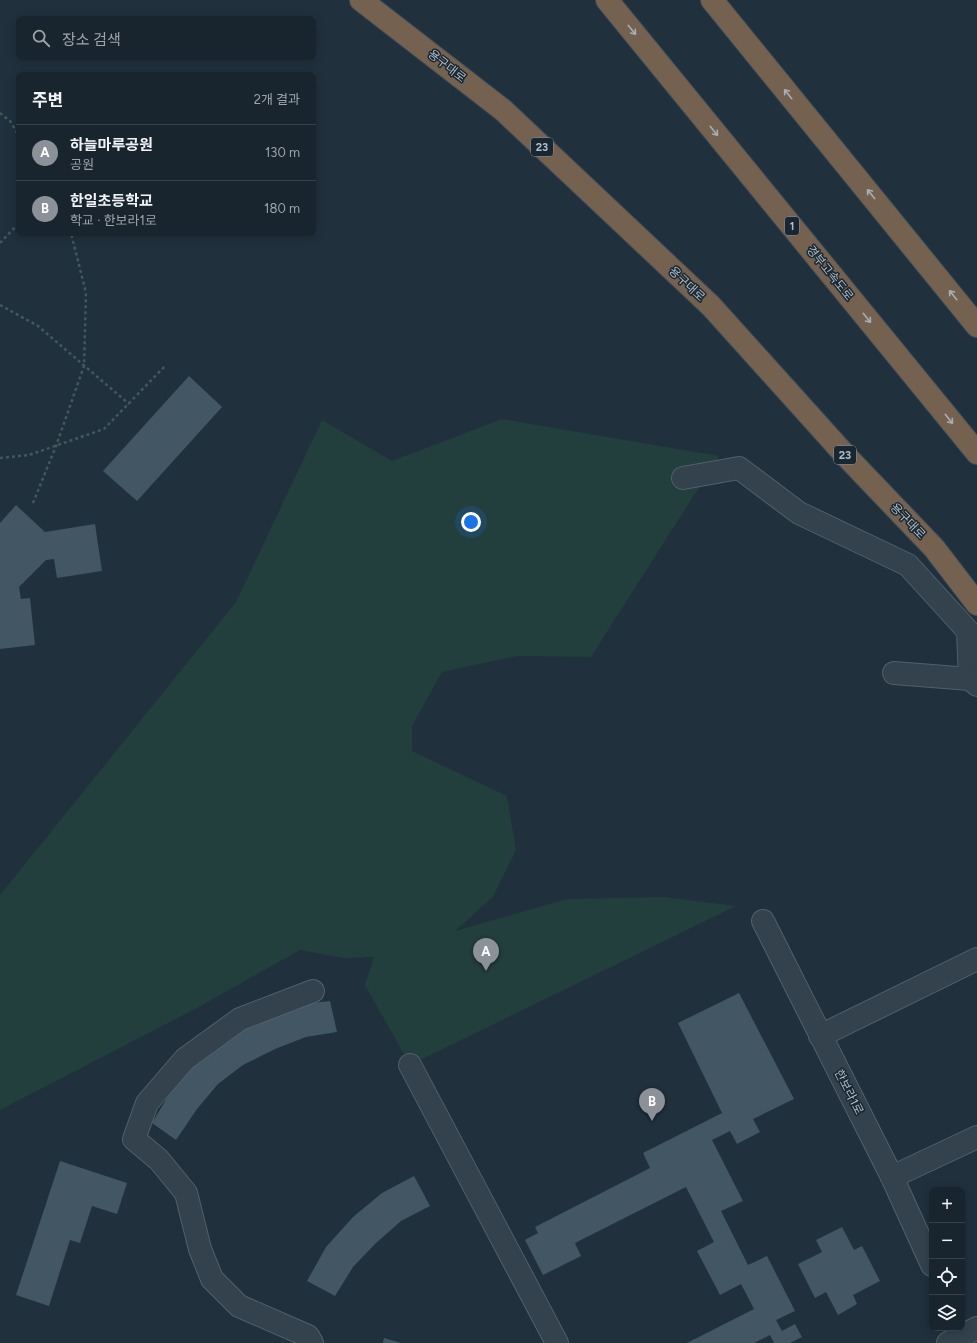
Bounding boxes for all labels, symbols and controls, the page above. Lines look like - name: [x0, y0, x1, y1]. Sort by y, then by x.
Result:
- search box: [16, 16, 316, 60]
- one-way arrow: [628, 25, 636, 36]
- icon: search: [30, 27, 52, 49]
- text: 장소 검색: [62, 31, 121, 49]
- street label: 용구대로: [425, 47, 469, 85]
- one-way arrow: [784, 88, 793, 99]
- text: 주변: [32, 90, 63, 110]
- text: 2개 결과: [254, 92, 300, 107]
- one-way arrow: [710, 125, 719, 136]
- text: 하늘마루공원: [70, 136, 153, 154]
- road number: 23: [531, 138, 553, 156]
- text: A: [40, 145, 50, 160]
- text: 130 m: [265, 145, 300, 160]
- text: 공원: [70, 157, 94, 172]
- one-way arrow: [866, 189, 875, 200]
- text: 한일초등학교: [70, 192, 153, 210]
- text: B: [41, 201, 49, 216]
- text: 180 m: [264, 201, 300, 216]
- text: 학교 · 한보라1로: [70, 213, 157, 228]
- road number: 1: [785, 217, 799, 235]
- street label: 경부고속도로: [804, 243, 856, 303]
- street label: 용구대로: [666, 264, 708, 304]
- one-way arrow: [948, 290, 957, 301]
- one-way arrow: [863, 313, 872, 324]
- one-way arrow: [945, 414, 954, 425]
- road number: 23: [834, 446, 856, 464]
- street label: 용구대로: [888, 500, 928, 542]
- your location: [461, 512, 481, 532]
- pin: A: [473, 938, 499, 971]
- street label: 한보라1로: [832, 1067, 866, 1117]
- pin: B: [639, 1088, 665, 1121]
- map controls: [929, 1187, 965, 1331]
- button: +: [929, 1187, 965, 1223]
- button: −: [929, 1223, 965, 1259]
- button: locate: [929, 1259, 965, 1295]
- button: layers: [929, 1295, 965, 1331]

